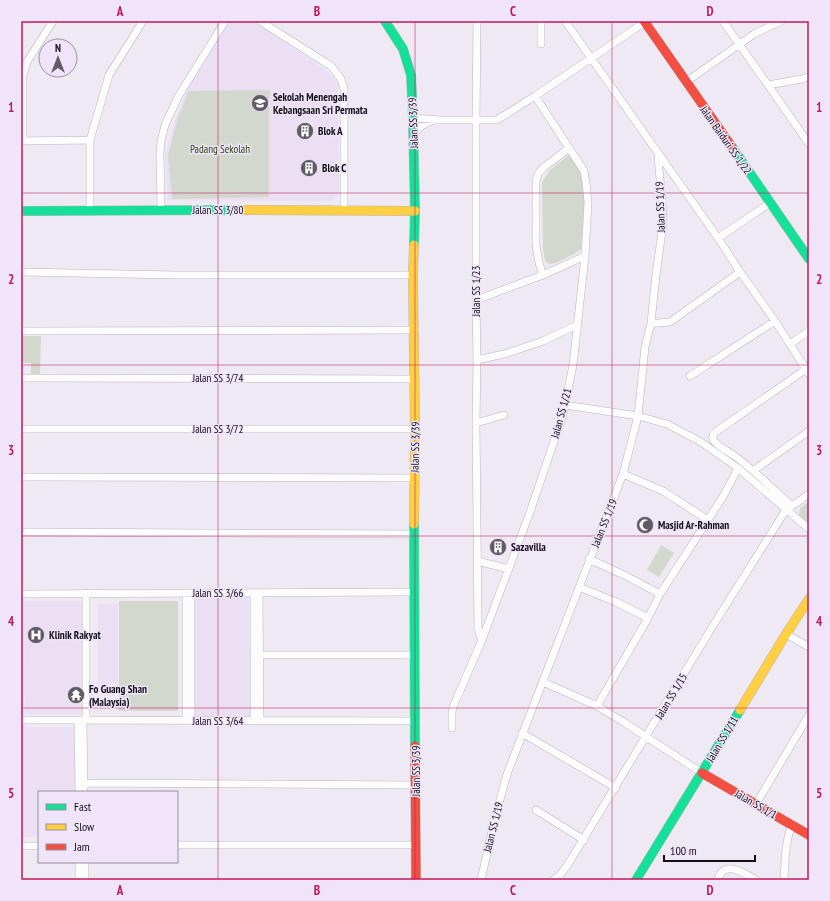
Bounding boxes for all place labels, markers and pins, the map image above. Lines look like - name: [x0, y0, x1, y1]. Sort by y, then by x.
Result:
- place label: Sekolah Menengah Kebangsaan Sri Permata: [273, 90, 368, 117]
- school or university icon: Sekolah Menengah Kebangsaan Sri Permata: [250, 93, 270, 113]
- building icon: Blok A: [295, 121, 315, 141]
- place label: Blok A: [318, 124, 343, 138]
- building icon: Blok C: [299, 158, 319, 178]
- place label: Blok C: [322, 161, 346, 175]
- mosque icon: Masjid Ar-Rahman: [635, 515, 655, 535]
- place label: Masjid Ar-Rahman: [658, 518, 729, 532]
- building icon: Sazavilla: [488, 537, 508, 557]
- place label: Sazavilla: [511, 540, 546, 554]
- hospital icon: Klinik Rakyat: [26, 625, 46, 645]
- place label: Klinik Rakyat: [49, 628, 102, 642]
- place label: Fo Guang Shan (Malaysia): [89, 682, 147, 709]
- temple icon: Fo Guang Shan (Malaysia): [66, 685, 86, 705]

